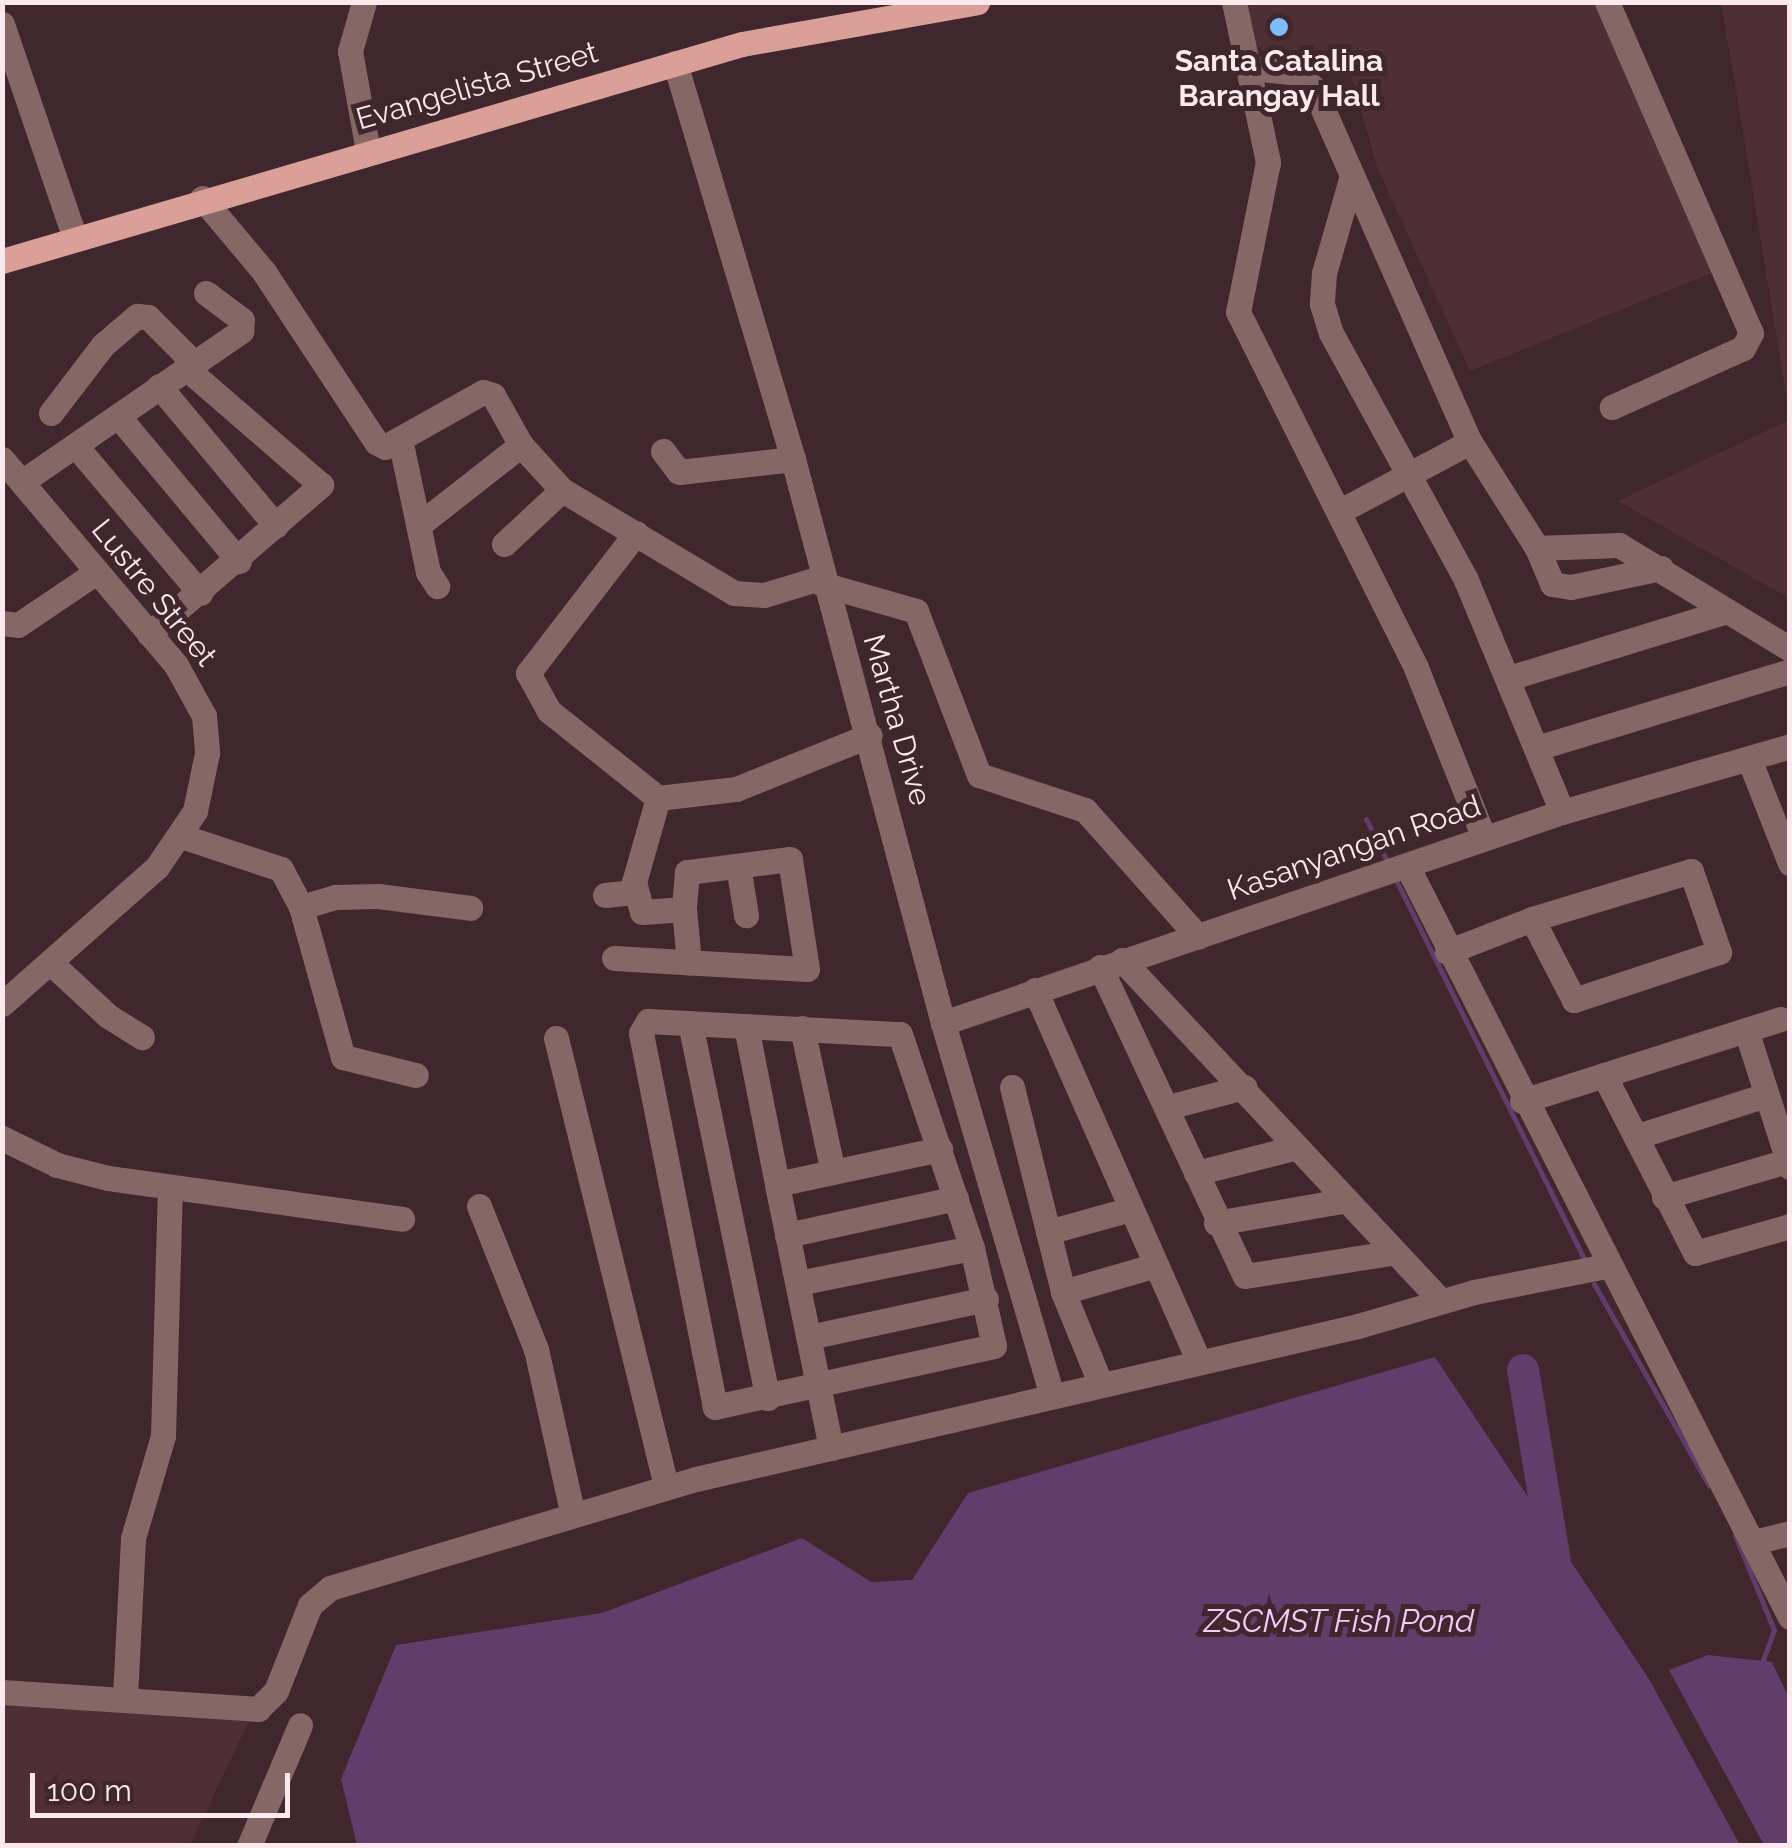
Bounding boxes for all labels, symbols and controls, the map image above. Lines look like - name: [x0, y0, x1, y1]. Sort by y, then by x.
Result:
- marker: Santa Catalina Barangay Hall: [1268, 16, 1290, 38]
- street label: Evangelista Street: [352, 34, 602, 138]
- place label: Santa Catalina Barangay Hall: [1175, 43, 1383, 114]
- street label: Lustre Street: [84, 512, 224, 674]
- street label: Martha Drive: [855, 630, 939, 810]
- street label: Kasanyangan Road: [1223, 788, 1485, 908]
- water label: ZSCMST Fish Pond: [1204, 1602, 1474, 1640]
- scale bar: [35, 1753, 295, 1815]
- text: 100 m: [47, 1773, 132, 1808]

